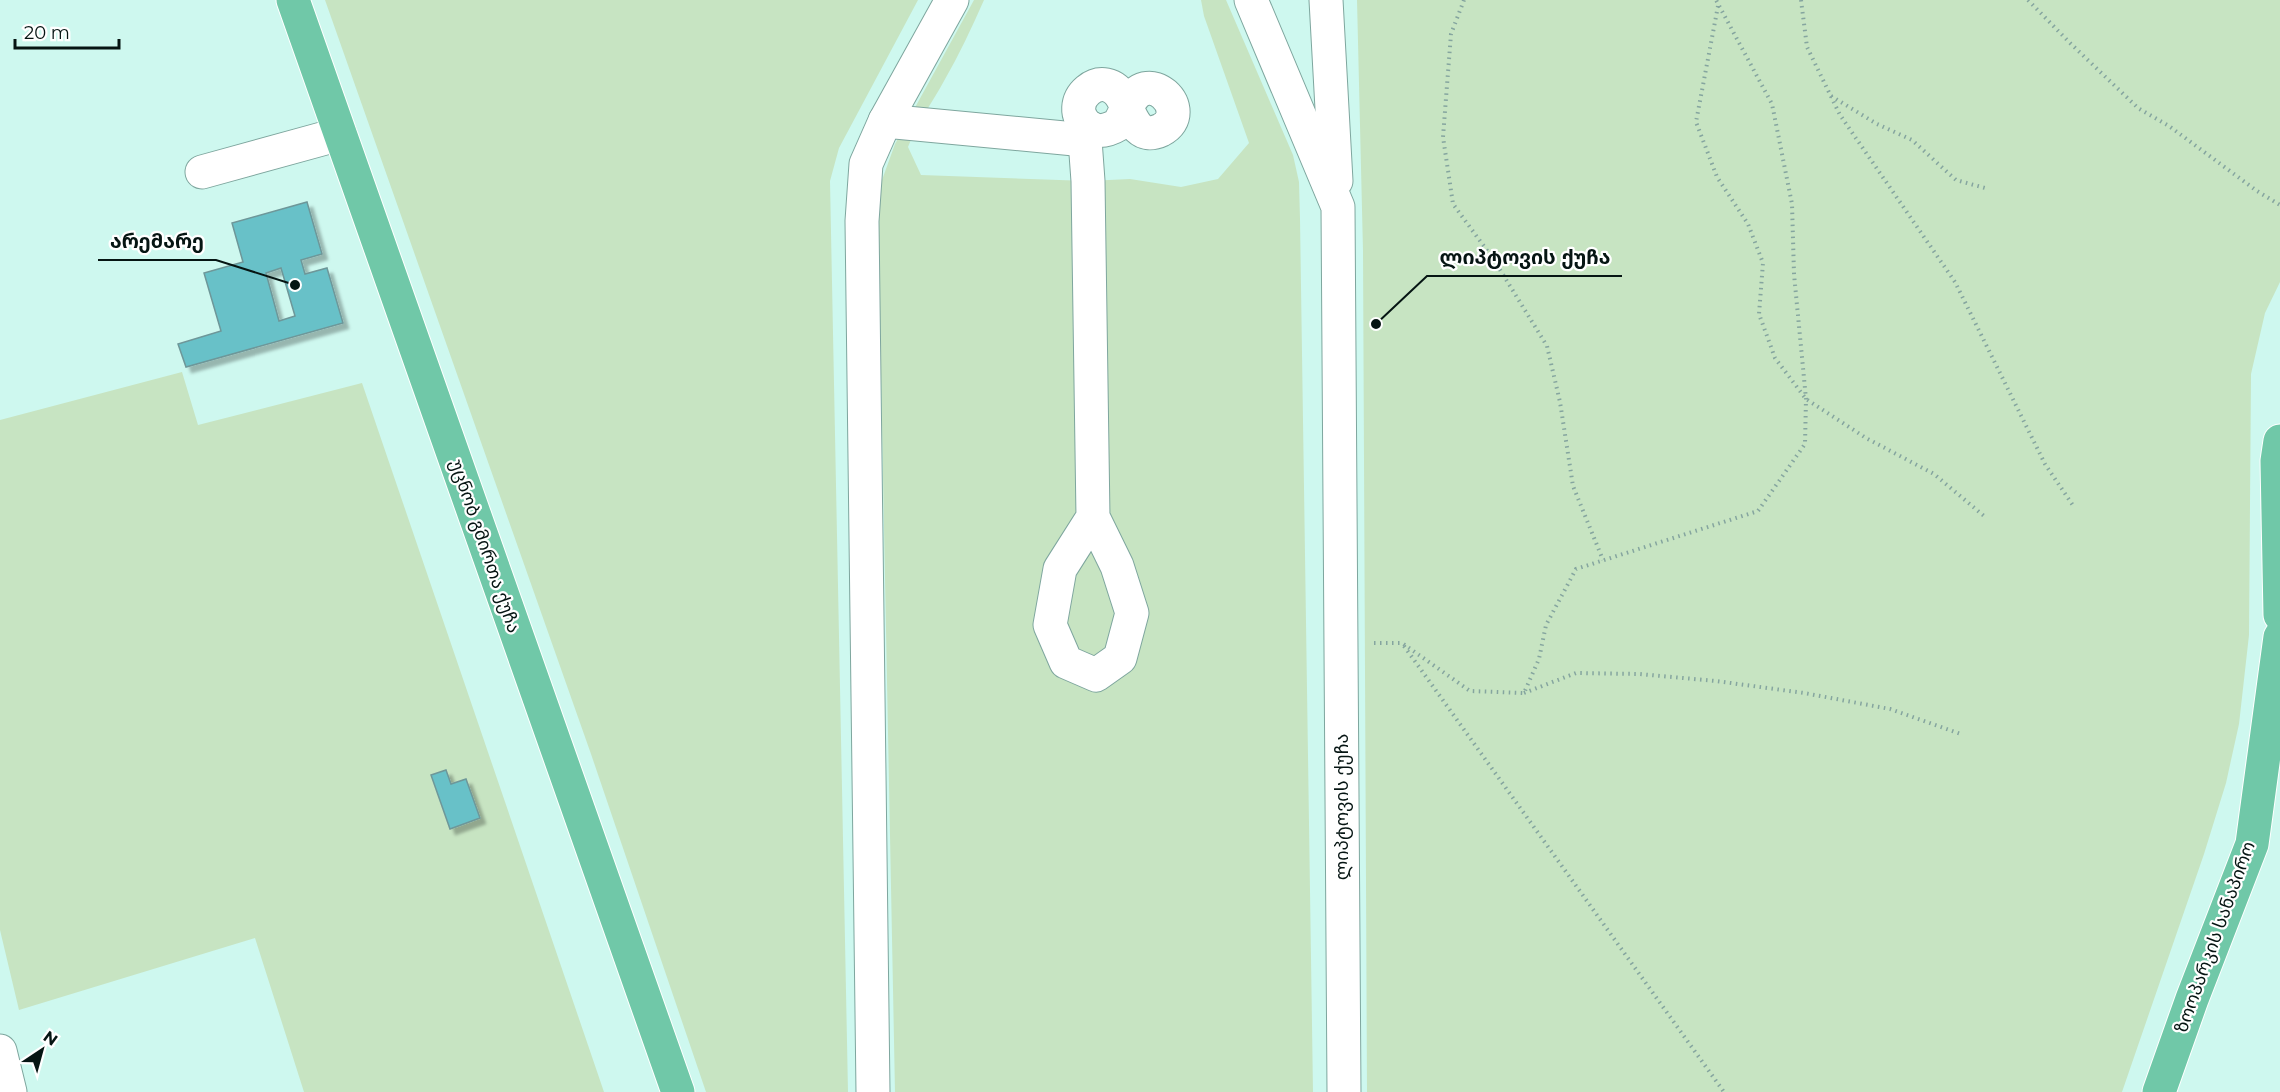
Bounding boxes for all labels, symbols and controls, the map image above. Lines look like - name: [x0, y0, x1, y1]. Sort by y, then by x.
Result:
- scale bar: [15, 12, 118, 50]
- text: 20 m: [24, 22, 70, 44]
- callout: არემარე: [98, 222, 216, 260]
- text: არემარე: [110, 229, 204, 253]
- callout: ლიპტოვის ქუჩა: [1427, 238, 1622, 276]
- text: ლიპტოვის ქუჩა: [1440, 245, 1610, 269]
- street label: უცნობ გმირთა ქუჩა: [445, 456, 525, 636]
- street label: ლიპტოვის ქუჩა: [1331, 734, 1353, 880]
- street label: ზოოპარკის სანაპირო: [2170, 838, 2260, 1036]
- north arrow: [12, 1020, 72, 1080]
- text: N: [40, 1027, 61, 1050]

